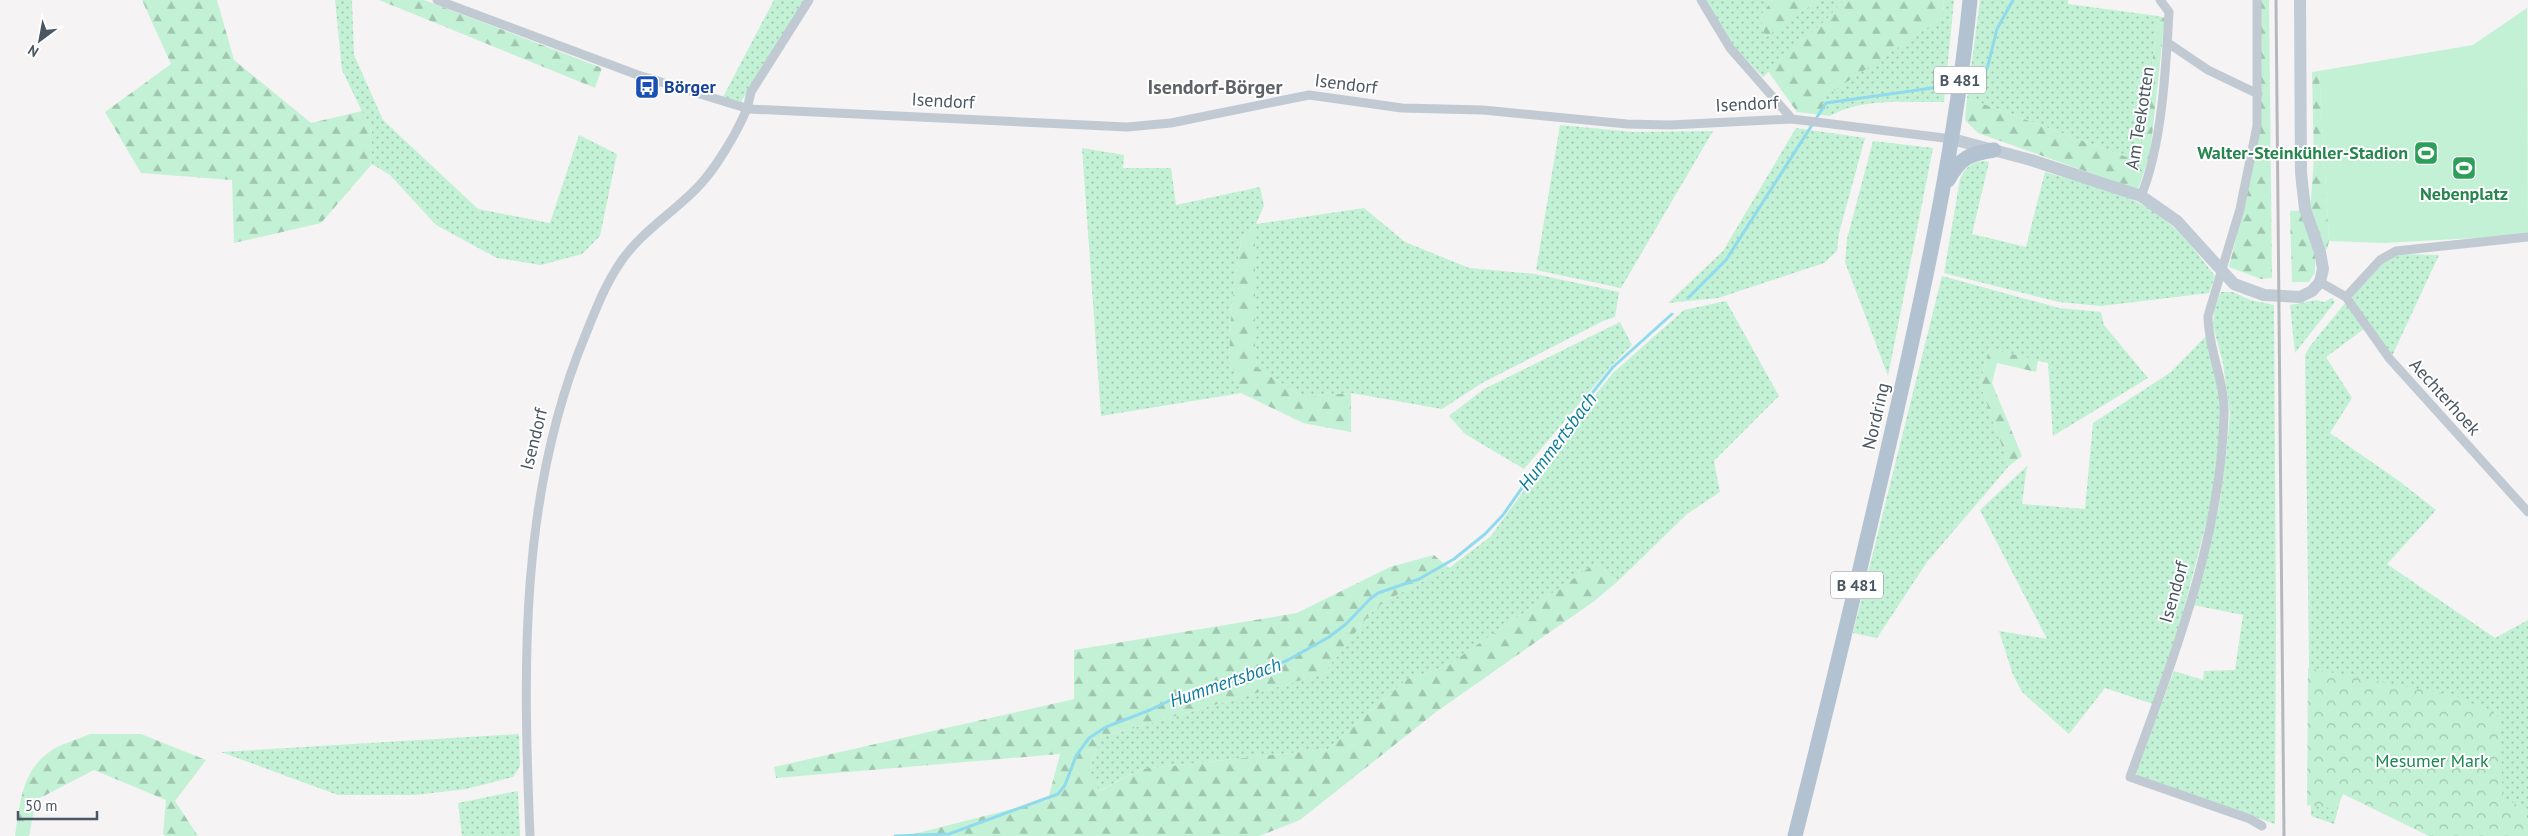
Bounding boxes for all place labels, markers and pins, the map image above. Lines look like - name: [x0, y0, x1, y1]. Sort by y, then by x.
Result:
- bus stop icon: Börger: [634, 74, 660, 100]
- place label: Börger: [664, 75, 716, 98]
- sports icon: Walter-Steinkühler-Stadion: [2413, 140, 2439, 166]
- place label: Walter-Steinkühler-Stadion: [2197, 141, 2408, 164]
- sports icon: Nebenplatz: [2451, 155, 2477, 181]
- place label: Nebenplatz: [2420, 182, 2508, 205]

